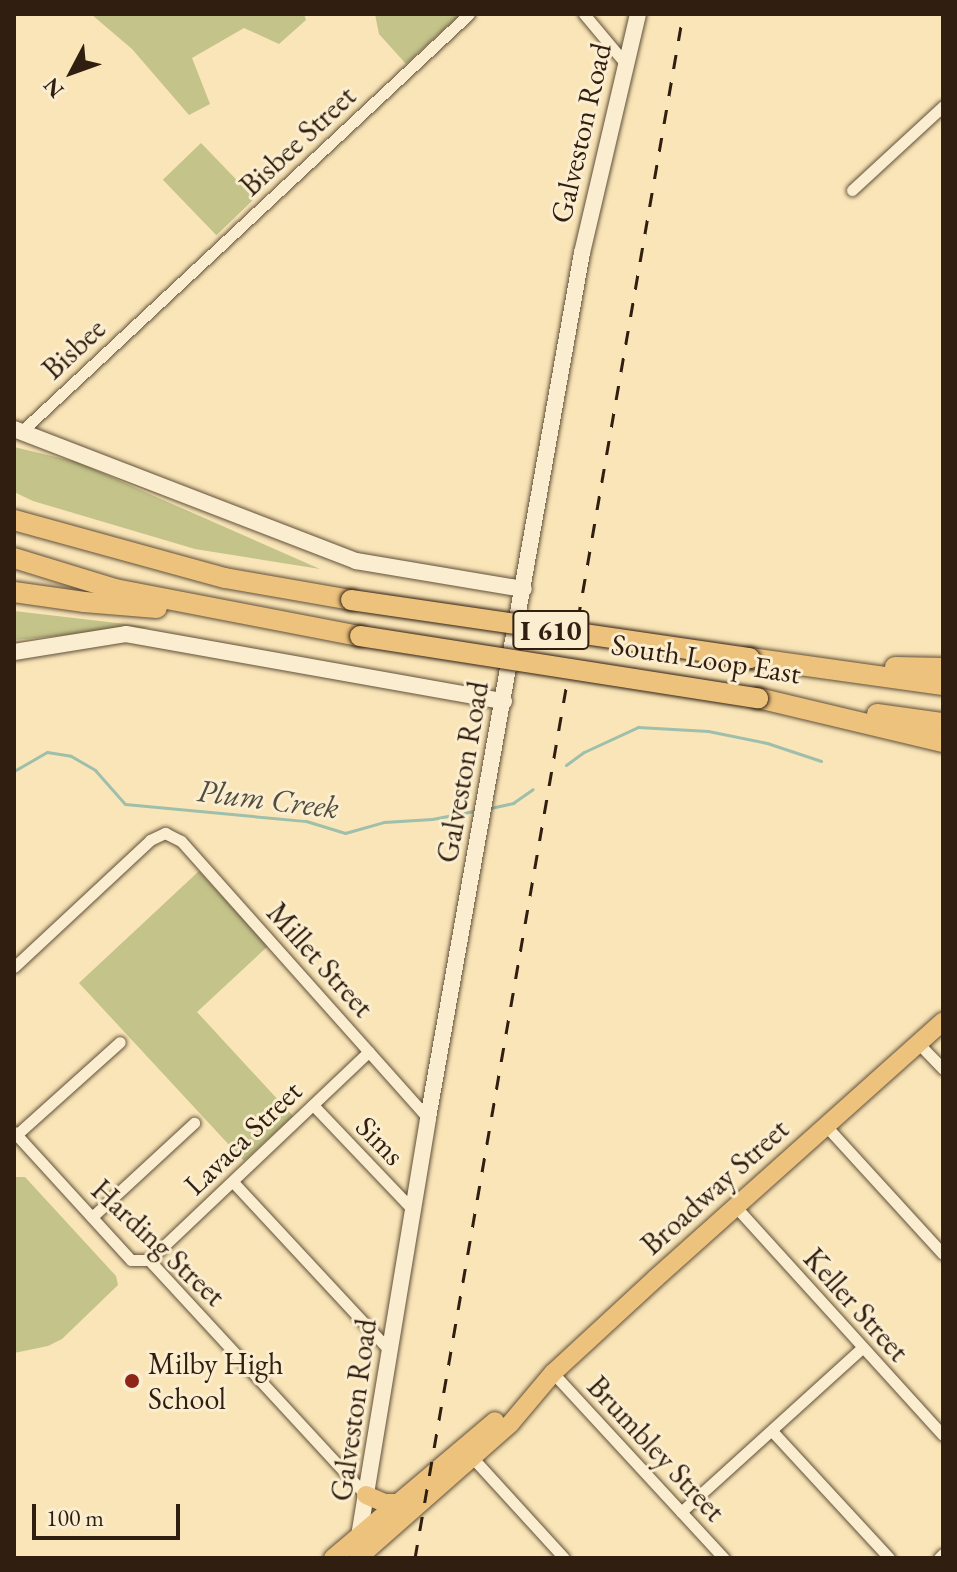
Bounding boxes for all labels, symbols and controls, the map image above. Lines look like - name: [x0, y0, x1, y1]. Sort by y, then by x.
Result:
- north arrow: [32, 32, 112, 112]
- street label: Galveston Road: [543, 39, 619, 227]
- text: N: [37, 72, 70, 104]
- street label: Bisbee Street: [233, 78, 363, 204]
- street label: Bisbee: [35, 311, 113, 387]
- road number: I 610: [511, 606, 591, 654]
- street label: South Loop East: [609, 626, 803, 692]
- street label: Galveston Road: [429, 678, 497, 866]
- water label: Plum Creek: [195, 771, 341, 827]
- street label: Millet Street: [259, 895, 381, 1025]
- street label: Lavaca Street: [177, 1073, 309, 1203]
- street label: Sims: [348, 1109, 412, 1173]
- street label: Broadway Street: [634, 1111, 796, 1263]
- street label: Harding Street: [84, 1172, 232, 1314]
- street label: Keller Street: [796, 1241, 916, 1369]
- street label: Galveston Road: [323, 1317, 385, 1503]
- place label: Milby High School: [148, 1346, 284, 1416]
- street label: Brumbley Street: [580, 1369, 732, 1529]
- marker: Milby High School: [123, 1372, 141, 1390]
- scale bar: [36, 1488, 184, 1538]
- text: 100 m: [46, 1502, 104, 1533]

